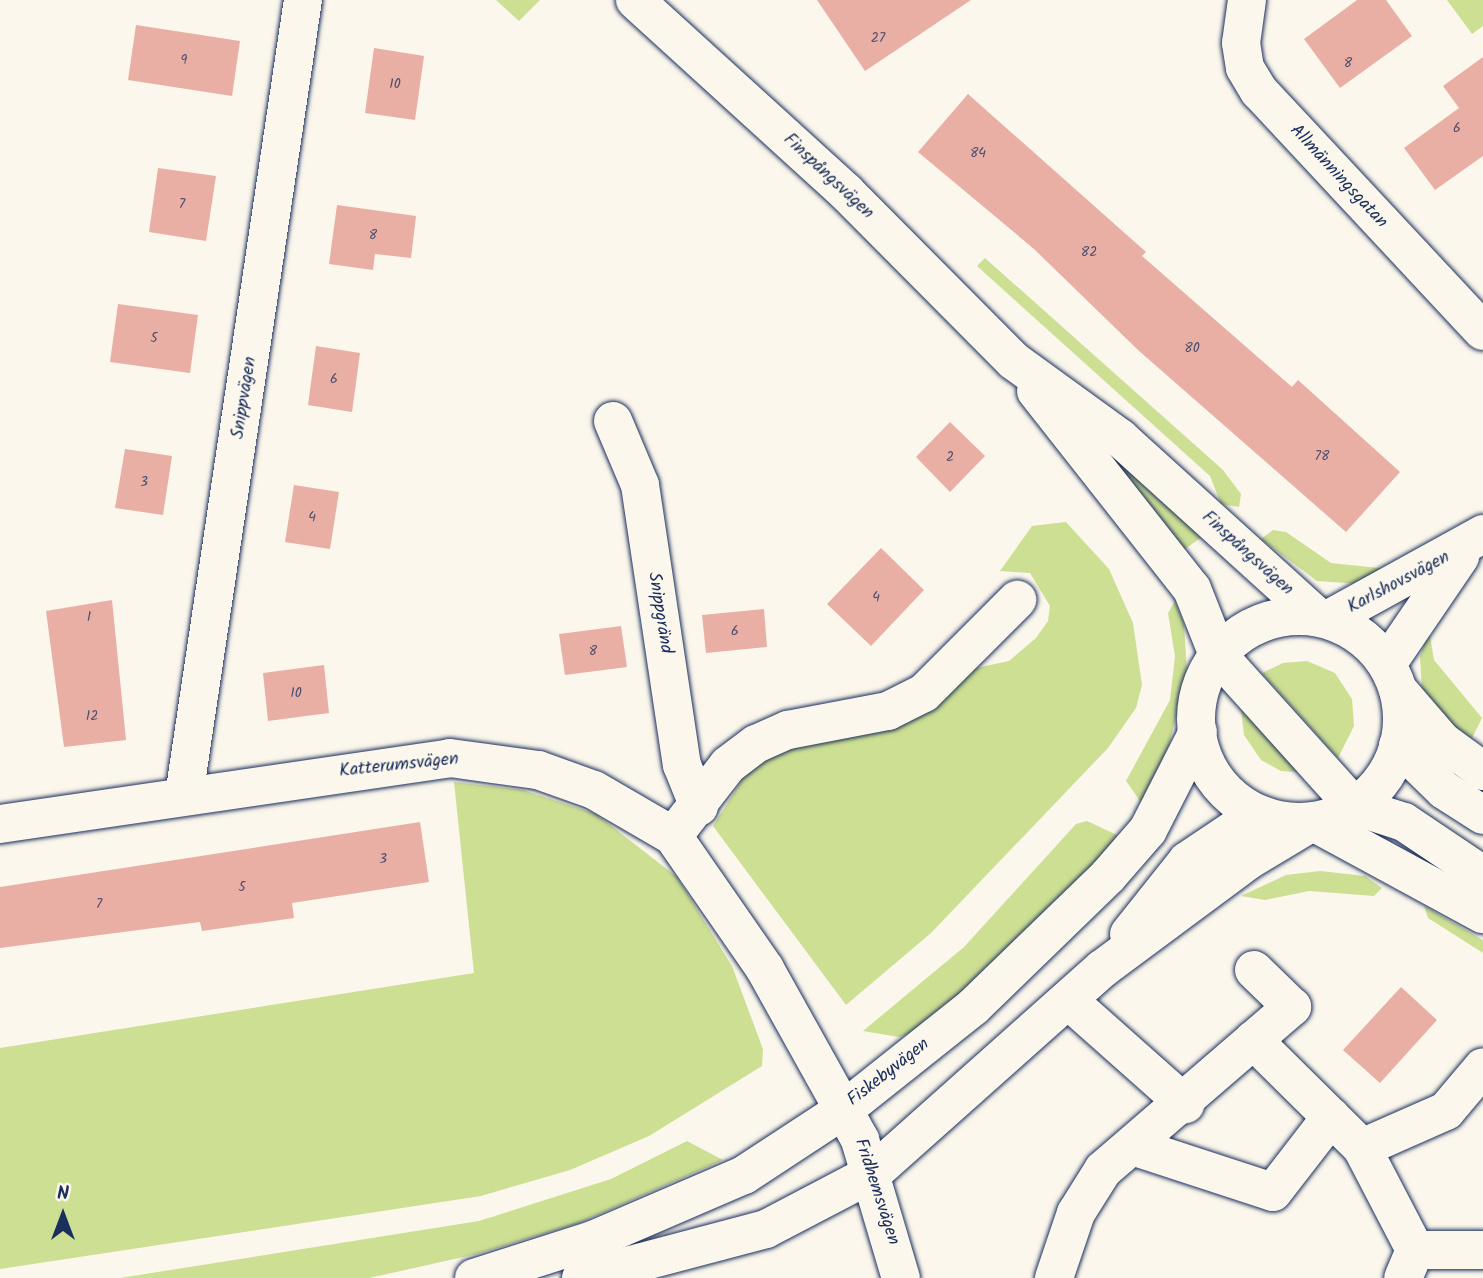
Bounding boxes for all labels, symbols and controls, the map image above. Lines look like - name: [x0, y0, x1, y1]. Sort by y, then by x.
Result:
- house number: 27: [871, 30, 885, 46]
- house number: 9: [181, 52, 187, 68]
- house number: 8: [1344, 55, 1352, 71]
- house number: 10: [389, 76, 401, 92]
- house number: 6: [1453, 120, 1461, 136]
- street label: Allmänningsgatan: [1284, 121, 1392, 233]
- street label: Finspångsvägen: [778, 129, 878, 225]
- house number: 84: [970, 145, 986, 161]
- house number: 7: [179, 196, 185, 212]
- house number: 8: [369, 227, 377, 243]
- house number: 82: [1081, 244, 1097, 260]
- house number: 5: [150, 330, 158, 346]
- house number: 80: [1184, 340, 1200, 356]
- street label: Snippvägen: [228, 355, 262, 441]
- house number: 6: [330, 371, 338, 387]
- house number: 78: [1315, 448, 1329, 464]
- house number: 2: [946, 449, 954, 465]
- house number: 3: [140, 474, 148, 490]
- street label: Finspångsvägen: [1197, 507, 1297, 601]
- house number: 4: [308, 509, 316, 525]
- street label: Karlshovsvägen: [1344, 547, 1454, 619]
- street label: Snippgränd: [642, 571, 676, 655]
- house number: 4: [872, 589, 880, 605]
- house number: 1: [87, 609, 91, 625]
- house number: 6: [731, 623, 739, 639]
- house number: 8: [589, 643, 597, 659]
- house number: 10: [290, 685, 302, 701]
- house number: 12: [86, 708, 98, 724]
- street label: Katterumsvägen: [338, 749, 460, 783]
- house number: 3: [379, 851, 387, 867]
- house number: 5: [238, 879, 246, 895]
- house number: 7: [96, 896, 102, 912]
- street label: Fiskebyvägen: [844, 1034, 934, 1112]
- street label: Fridhemsvägen: [849, 1136, 903, 1248]
- text: N: [57, 1179, 69, 1209]
- north arrow: [28, 1180, 98, 1250]

